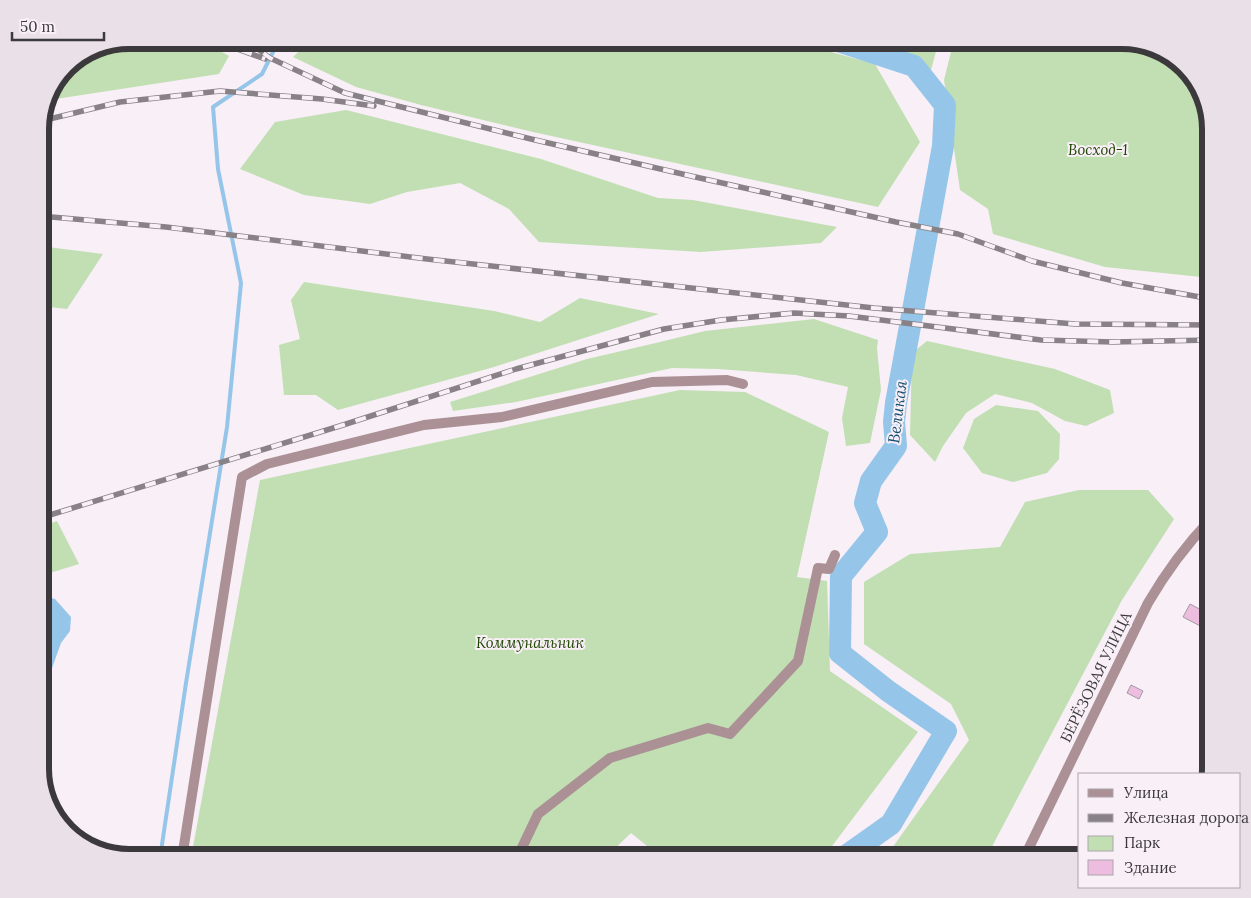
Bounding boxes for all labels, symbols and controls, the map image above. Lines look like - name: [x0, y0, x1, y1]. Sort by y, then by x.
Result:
- scale bar: [12, 10, 105, 42]
- text: 50 m: [20, 17, 55, 36]
- park label: Восход-1: [1068, 140, 1128, 159]
- water label: Великая: [883, 379, 911, 445]
- street label: БЕРЁЗОВАЯ УЛИЦА: [1056, 608, 1136, 745]
- park label: Коммунальник: [476, 633, 584, 652]
- legend: [1078, 773, 1241, 888]
- text: Улица: [1123, 783, 1169, 802]
- text: Железная дорога: [1124, 808, 1249, 827]
- text: Парк: [1124, 833, 1160, 852]
- text: Здание: [1124, 858, 1177, 877]

